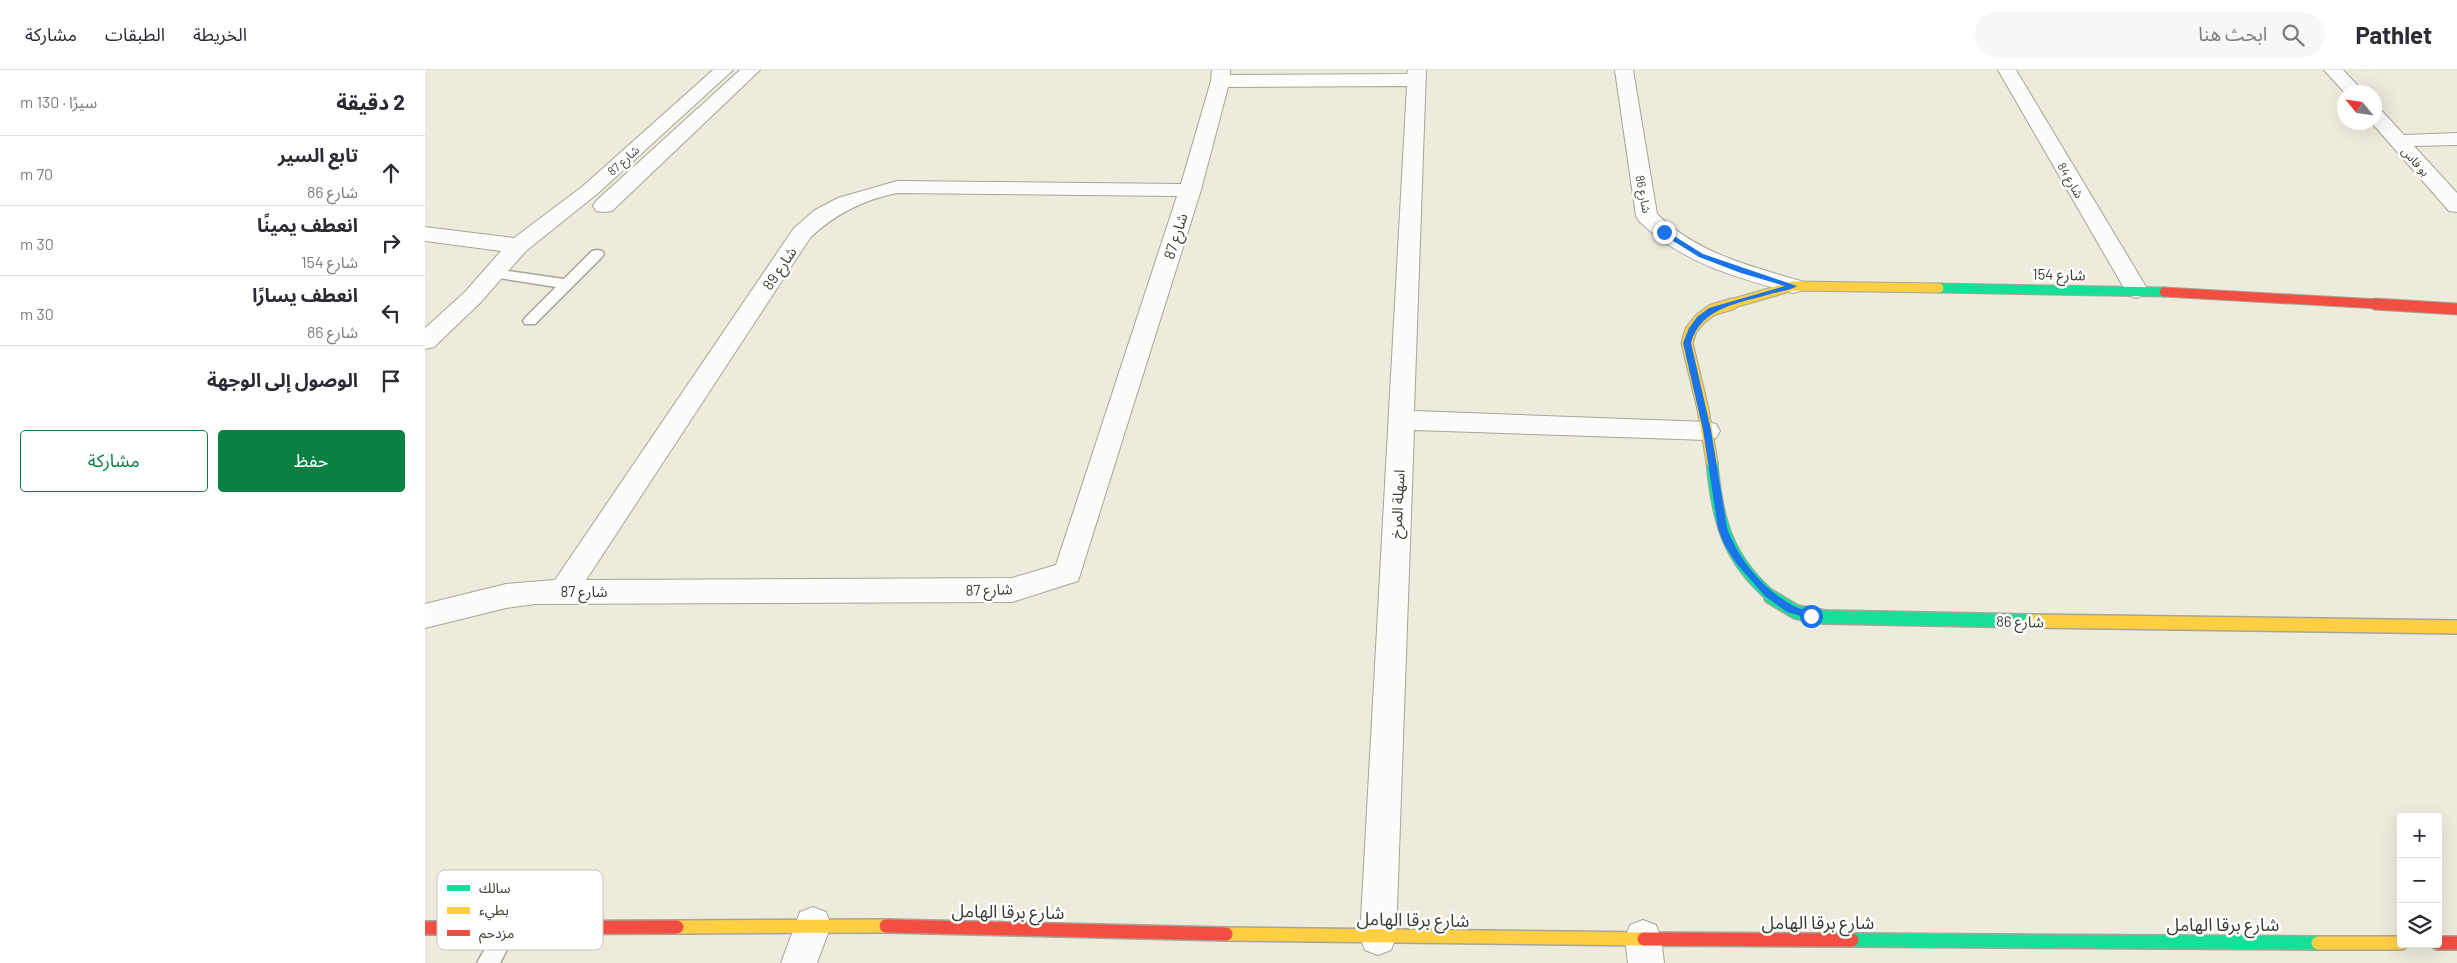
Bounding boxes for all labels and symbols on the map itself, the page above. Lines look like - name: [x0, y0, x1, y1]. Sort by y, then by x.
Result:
- north arrow: [2337, 85, 2382, 130]
- street label: شارع 87: [604, 142, 644, 180]
- street label: بو فاس: [2398, 143, 2433, 179]
- street label: شارع 84: [2053, 160, 2087, 202]
- street label: شارع 86: [1631, 174, 1655, 215]
- street label: شارع 87: [1159, 211, 1195, 262]
- route end: [1653, 221, 1676, 244]
- street label: شارع 89: [758, 243, 803, 295]
- street label: شارع 154: [2032, 265, 2086, 287]
- street label: اسهلة المرخ: [1386, 469, 1412, 539]
- street label: شارع 87: [965, 579, 1013, 603]
- street label: شارع 87: [560, 582, 608, 604]
- route start: [1800, 605, 1823, 628]
- street label: شارع 86: [1996, 612, 2044, 634]
- legend: [437, 870, 603, 950]
- text: سالك: [479, 879, 511, 896]
- street label: شارع برقا الهامل: [951, 899, 1065, 927]
- text: بطيء: [479, 901, 509, 921]
- street label: شارع برقا الهامل: [1356, 907, 1470, 935]
- street label: شارع برقا الهامل: [1762, 911, 1874, 937]
- street label: شارع برقا الهامل: [2167, 913, 2279, 939]
- text: مزدحم: [479, 924, 514, 944]

